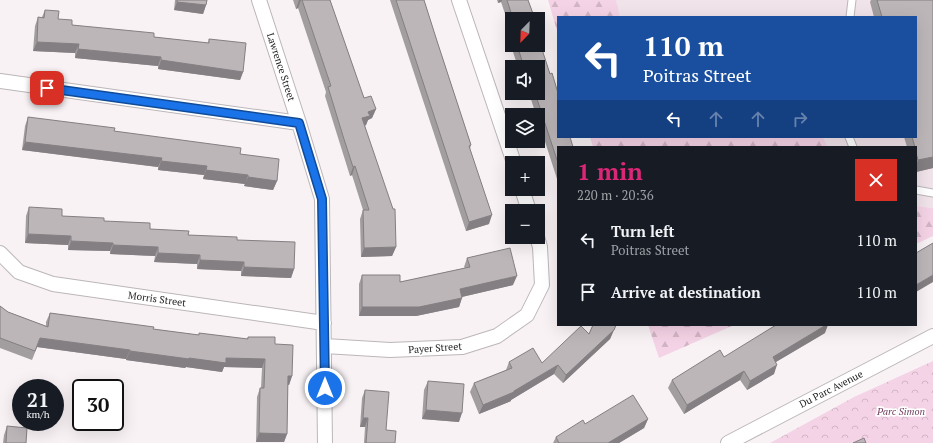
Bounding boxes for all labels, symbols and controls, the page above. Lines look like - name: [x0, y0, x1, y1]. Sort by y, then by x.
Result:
- north arrow: [505, 12, 545, 52]
- map controls: [505, 12, 545, 244]
- text: 110 m: [643, 27, 724, 64]
- street label: Lawrence Street: [264, 31, 298, 103]
- icon: left: [577, 32, 629, 84]
- button: sound: [505, 60, 545, 100]
- text: Poitras Street: [643, 63, 751, 87]
- pin: [30, 71, 64, 105]
- icon: arrive: [36, 77, 58, 99]
- button: layers: [505, 108, 545, 148]
- icon: left: [663, 108, 685, 130]
- icon: ahead: [705, 108, 727, 130]
- icon: ahead: [747, 108, 769, 130]
- icon: right: [789, 108, 811, 130]
- text: 1 min: [577, 155, 643, 187]
- button: +: [505, 156, 545, 196]
- button: close: [855, 159, 897, 201]
- text: 220 m · 20:36: [577, 186, 654, 204]
- button: −: [505, 204, 545, 244]
- text: Turn left: [611, 221, 675, 241]
- icon: left: [577, 229, 599, 251]
- text: 110 m: [856, 230, 897, 250]
- text: Poitras Street: [611, 241, 689, 259]
- icon: arrive: [577, 281, 599, 303]
- text: Arrive at destination: [611, 282, 761, 302]
- text: 110 m: [856, 282, 897, 302]
- street label: Morris Street: [127, 289, 187, 310]
- street label: Payer Street: [408, 340, 463, 356]
- position arrow: [304, 367, 346, 409]
- street label: Du Parc Avenue: [797, 367, 865, 411]
- speed limit sign: 30: [72, 379, 124, 431]
- text: 21: [27, 386, 49, 413]
- park label: Parc Simon: [876, 405, 925, 418]
- text: km/h: [26, 408, 50, 421]

